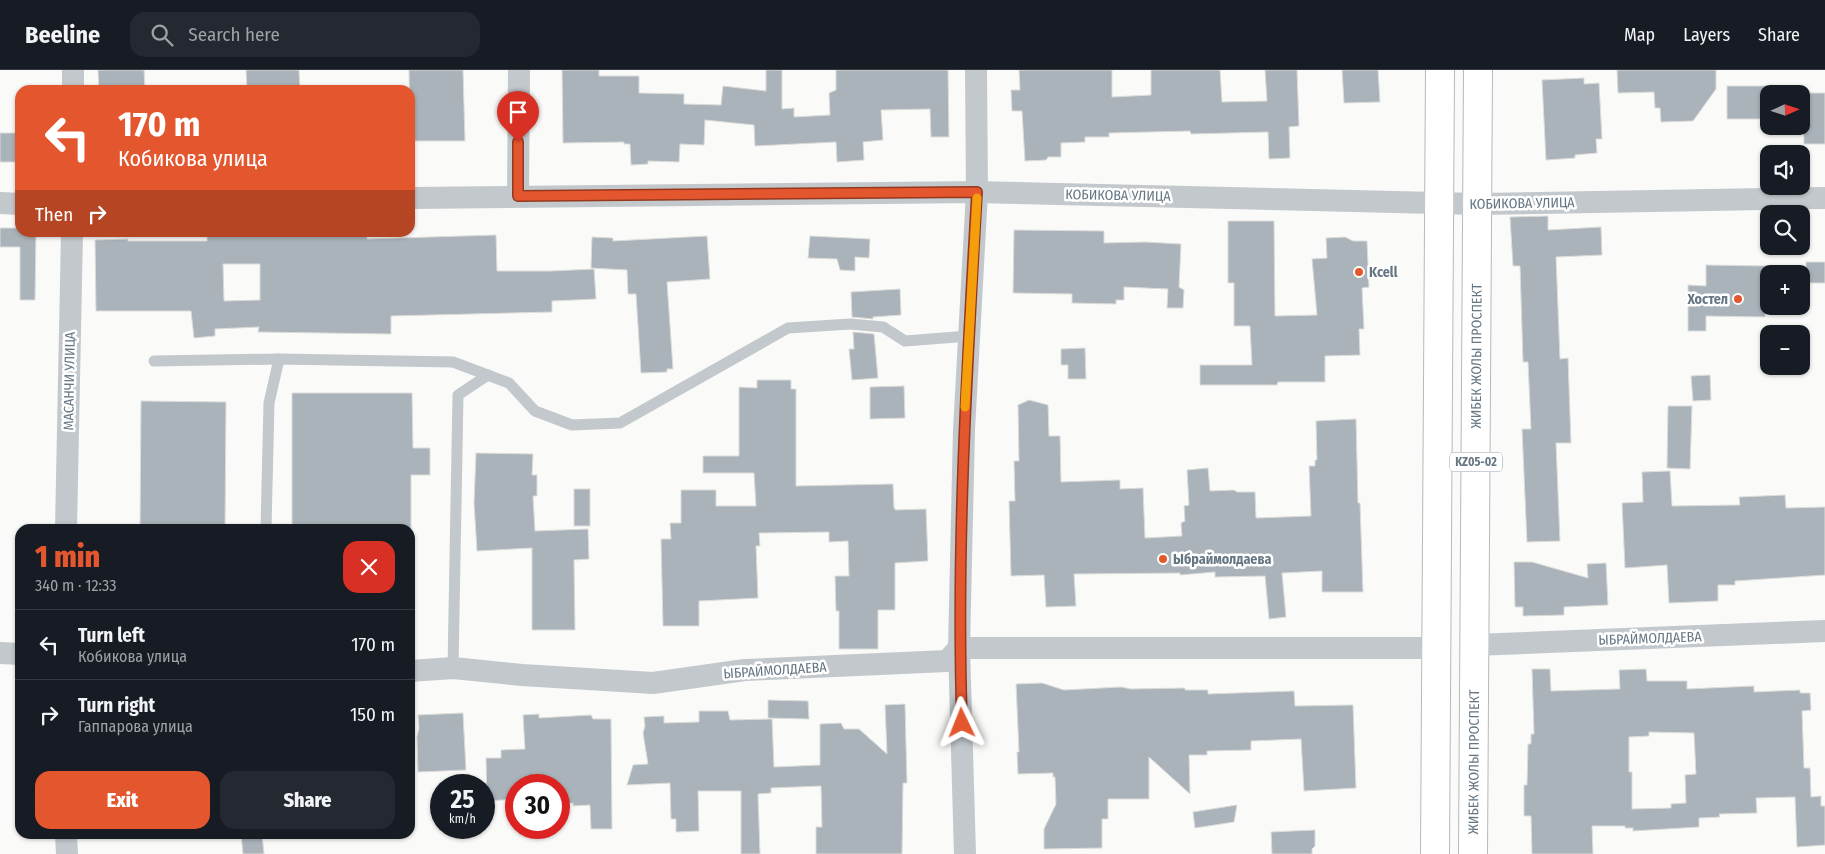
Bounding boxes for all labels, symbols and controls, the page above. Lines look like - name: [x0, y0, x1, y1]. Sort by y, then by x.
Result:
- search box: [130, 12, 480, 57]
- text: Beeline: [25, 21, 100, 49]
- icon: search: [148, 21, 176, 49]
- text: Search here: [188, 23, 280, 46]
- text: Map: [1624, 24, 1655, 46]
- text: Layers: [1683, 24, 1730, 46]
- text: Share: [1758, 24, 1800, 46]
- north arrow: [1760, 85, 1810, 135]
- map controls: [1760, 85, 1810, 375]
- pin: [497, 91, 539, 142]
- icon: arrive: [504, 98, 532, 126]
- text: 170 m: [118, 103, 201, 145]
- icon: left: [35, 105, 100, 170]
- text: Кобикова улица: [118, 145, 268, 172]
- button: sound: [1760, 145, 1810, 195]
- street label: КОБИКОВА УЛИЦА: [1065, 186, 1171, 205]
- street label: КОБИКОВА УЛИЦА: [1469, 194, 1575, 213]
- icon: right: [83, 200, 111, 228]
- text: Then: [35, 203, 73, 226]
- button: search: [1760, 205, 1810, 255]
- place label: Kcell: [1369, 264, 1398, 281]
- button: +: [1760, 265, 1810, 315]
- marker: Kcell: [1353, 266, 1365, 278]
- street label: ЖИБЕК ЖОЛЫ ПРОСПЕКТ: [1468, 283, 1486, 429]
- place label: Хостел: [1686, 291, 1728, 308]
- marker: Хостел: [1732, 293, 1744, 305]
- button: −: [1760, 325, 1810, 375]
- street label: МАСАНЧИ УЛИЦА: [60, 331, 79, 430]
- road number: KZ05-02: [1450, 452, 1502, 472]
- text: 1 min: [35, 539, 100, 575]
- button: close: [343, 541, 395, 593]
- place label: Ыбраймолдаева: [1173, 551, 1271, 568]
- marker: Ыбраймолдаева: [1157, 553, 1169, 565]
- text: 340 m · 12:33: [35, 576, 116, 595]
- text: Turn left: [78, 624, 145, 647]
- street label: ЫБРАЙМОЛДАЕВА: [1598, 628, 1703, 649]
- icon: left: [35, 631, 63, 659]
- text: 170 m: [351, 633, 395, 656]
- text: Кобикова улица: [78, 647, 187, 666]
- street label: ЫБРАЙМОЛДАЕВА: [723, 658, 828, 683]
- street label: ЖИБЕК ЖОЛЫ ПРОСПЕКТ: [1465, 689, 1483, 835]
- text: Turn right: [78, 694, 155, 717]
- position arrow: [935, 696, 987, 748]
- icon: right: [35, 701, 63, 729]
- text: 150 m: [350, 703, 395, 726]
- text: Гаппарова улица: [78, 717, 193, 736]
- button: Exit: [35, 771, 210, 829]
- button: Share: [220, 771, 395, 829]
- speed limit sign: 30: [505, 774, 570, 839]
- text: 25: [451, 785, 474, 815]
- text: km/h: [449, 812, 476, 826]

